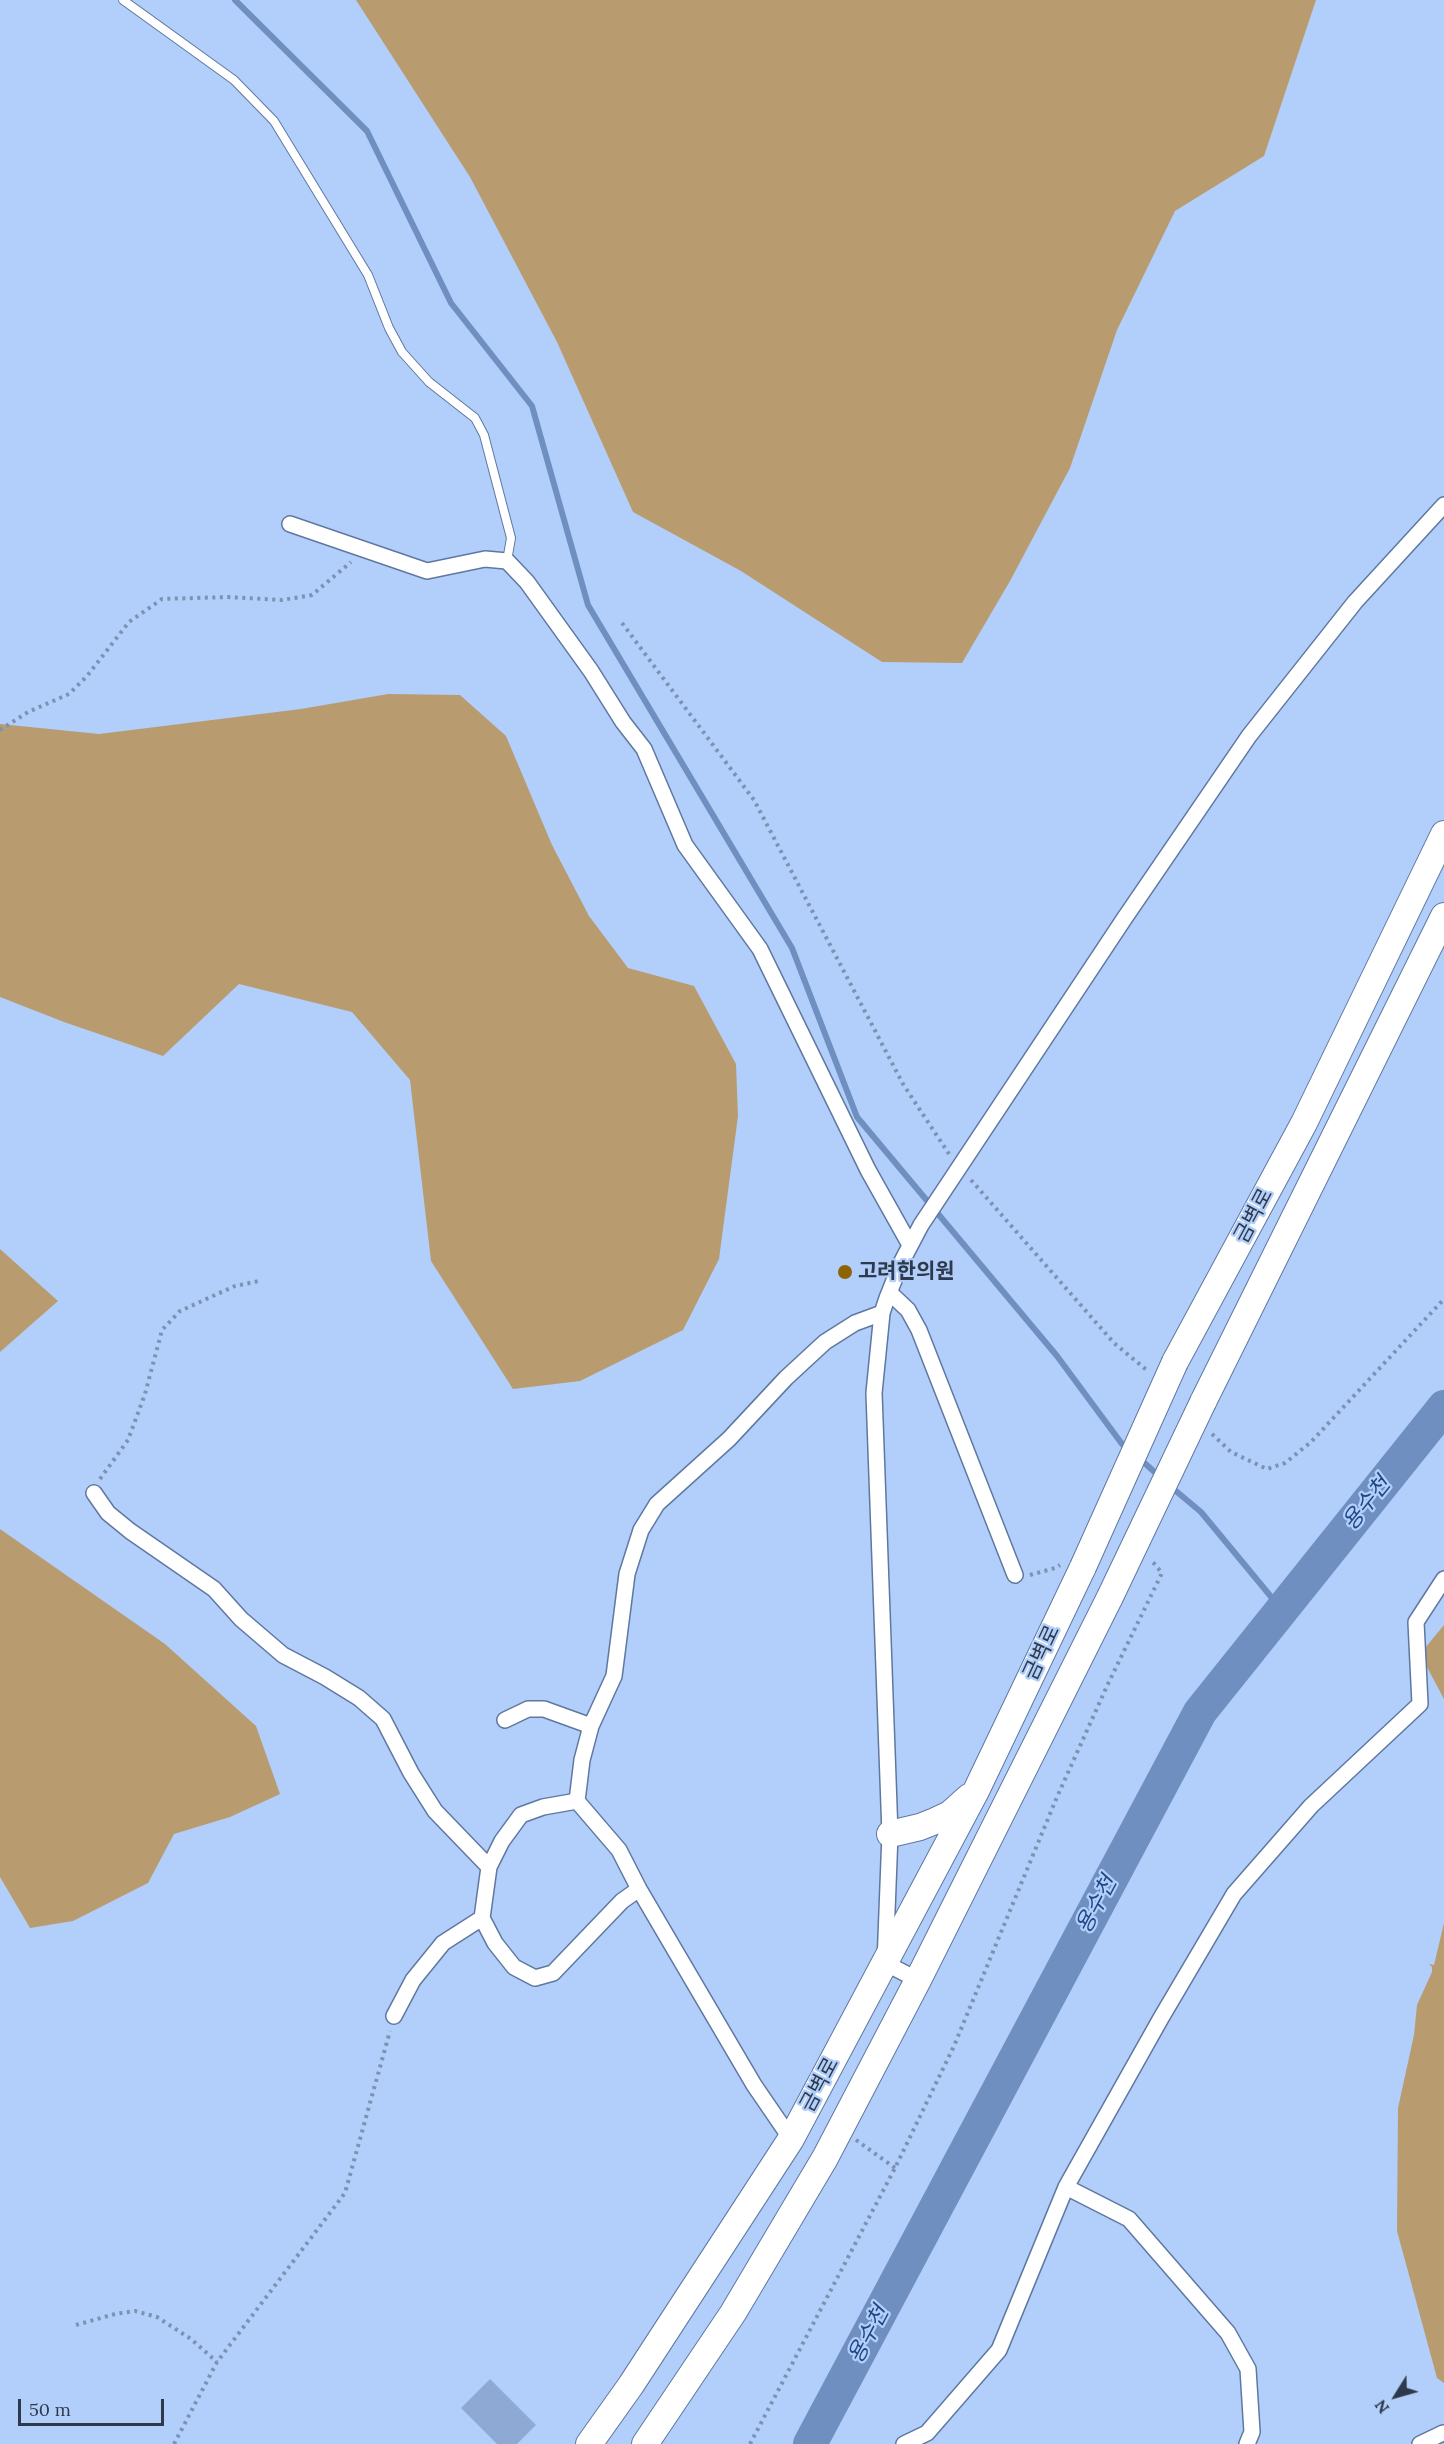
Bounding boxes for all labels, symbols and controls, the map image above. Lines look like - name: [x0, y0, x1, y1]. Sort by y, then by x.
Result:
- street label: 금벽로: [1229, 1184, 1279, 1248]
- place label: 고려한의원: [858, 1259, 955, 1285]
- marker: 고려한의원: [836, 1263, 854, 1281]
- water label: 용수천: [1338, 1472, 1396, 1536]
- street label: 금벽로: [1018, 1621, 1066, 1685]
- water label: 용수천: [1071, 1872, 1123, 1938]
- street label: 금벽로: [795, 2053, 845, 2117]
- water label: 용수천: [843, 2302, 895, 2368]
- north arrow: [1366, 2366, 1426, 2426]
- scale bar: [21, 2387, 166, 2425]
- text: N: [1370, 2396, 1393, 2418]
- text: 50 m: [29, 2398, 71, 2421]

